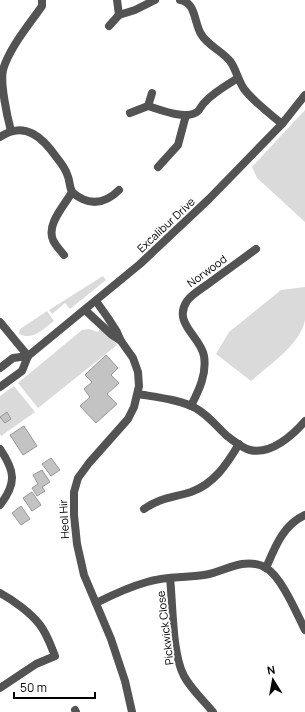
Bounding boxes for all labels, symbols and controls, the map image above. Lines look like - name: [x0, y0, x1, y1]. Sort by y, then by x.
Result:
- street label: Excalibur Drive: [133, 194, 198, 255]
- street label: Norwood: [184, 251, 230, 290]
- street label: Heol Hir: [55, 499, 72, 539]
- street label: Pickwick Close: [152, 590, 176, 666]
- north arrow: [253, 660, 293, 700]
- text: N: [266, 662, 276, 678]
- scale bar: [14, 674, 95, 700]
- text: 50 m: [20, 679, 47, 696]

